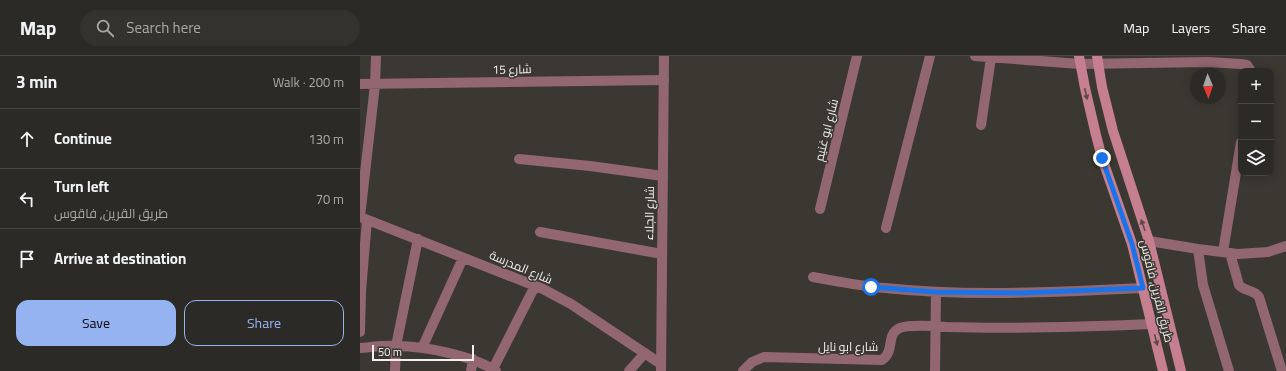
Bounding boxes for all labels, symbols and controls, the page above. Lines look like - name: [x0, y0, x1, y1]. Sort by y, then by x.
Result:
- text: Map: [20, 10, 56, 46]
- search box: [80, 10, 360, 46]
- text: Search here: [126, 13, 201, 42]
- text: Map: [1123, 15, 1149, 41]
- text: Layers: [1171, 15, 1210, 41]
- text: Share: [1232, 15, 1266, 41]
- icon: search: [94, 17, 116, 39]
- street label: شارع 15: [492, 57, 532, 81]
- text: 3 min: [16, 66, 57, 98]
- north arrow: [1190, 68, 1226, 104]
- map controls: [1238, 68, 1274, 176]
- button: +: [1238, 68, 1274, 104]
- text: Walk · 200 m: [273, 70, 344, 94]
- one-way arrow: [1084, 88, 1090, 101]
- street label: شارع ابو غنيم: [807, 96, 845, 164]
- button: −: [1238, 104, 1274, 140]
- text: Continue: [54, 124, 112, 153]
- text: 130 m: [308, 127, 344, 151]
- icon: ahead: [16, 128, 38, 150]
- button: layers: [1238, 140, 1274, 176]
- route end: [1093, 149, 1111, 167]
- text: Turn left: [54, 172, 109, 201]
- street label: شارع الجلاء: [637, 186, 661, 240]
- text: 70 m: [316, 187, 344, 211]
- icon: left: [16, 188, 38, 210]
- text: طريق القرين, فاقوس: [54, 201, 168, 225]
- one-way arrow: [1140, 218, 1146, 230]
- street label: طريق القرين, فاقوس: [1133, 237, 1181, 345]
- street label: شارع المدرسة: [486, 243, 556, 291]
- text: Arrive at destination: [54, 244, 186, 273]
- icon: arrive: [16, 248, 38, 270]
- route start: [862, 278, 880, 296]
- button: Save: [16, 300, 176, 346]
- button: Share: [184, 300, 344, 346]
- one-way arrow: [1153, 334, 1159, 347]
- street label: شارع ابو نايل: [818, 335, 878, 358]
- text: 50 m: [378, 342, 402, 362]
- scale bar: [372, 343, 474, 362]

